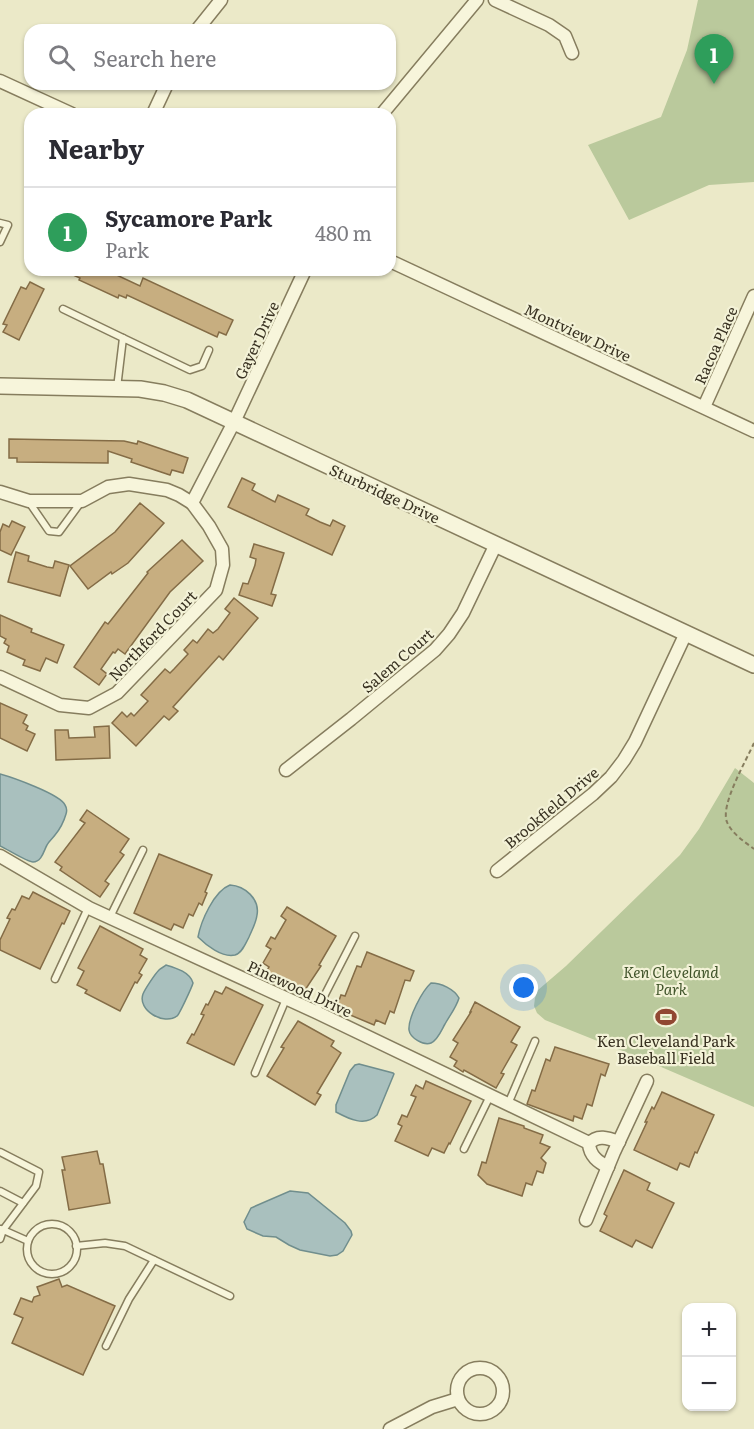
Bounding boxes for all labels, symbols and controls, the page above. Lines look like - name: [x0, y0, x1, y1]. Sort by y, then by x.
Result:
- search box: [24, 24, 396, 90]
- pin: 1: [694, 34, 734, 84]
- icon: search: [45, 41, 78, 74]
- text: Search here: [93, 41, 216, 74]
- text: Nearby: [48, 128, 144, 167]
- text: Sycamore Park: [105, 201, 272, 234]
- text: 1: [63, 217, 72, 247]
- text: 480 m: [315, 217, 372, 247]
- text: Park: [105, 234, 149, 264]
- street label: Gayer Drive: [228, 297, 284, 383]
- street label: Montview Drive: [521, 297, 635, 367]
- street label: Racoa Place: [688, 302, 743, 388]
- street label: Sturbridge Drive: [326, 457, 444, 529]
- street label: Northford Court: [102, 584, 202, 686]
- street label: Salem Court: [356, 622, 438, 698]
- street label: Brookfield Drive: [499, 760, 603, 853]
- street label: Pinewood Drive: [244, 954, 356, 1022]
- park label: Ken Cleveland Park: [623, 960, 719, 1000]
- your location: [509, 973, 538, 1002]
- sports icon: Ken Cleveland Park Baseball Field: [654, 1005, 678, 1029]
- place label: Ken Cleveland Park Baseball Field: [597, 1029, 736, 1069]
- map controls: [682, 1303, 736, 1411]
- button: +: [682, 1303, 736, 1357]
- button: −: [682, 1357, 736, 1411]

